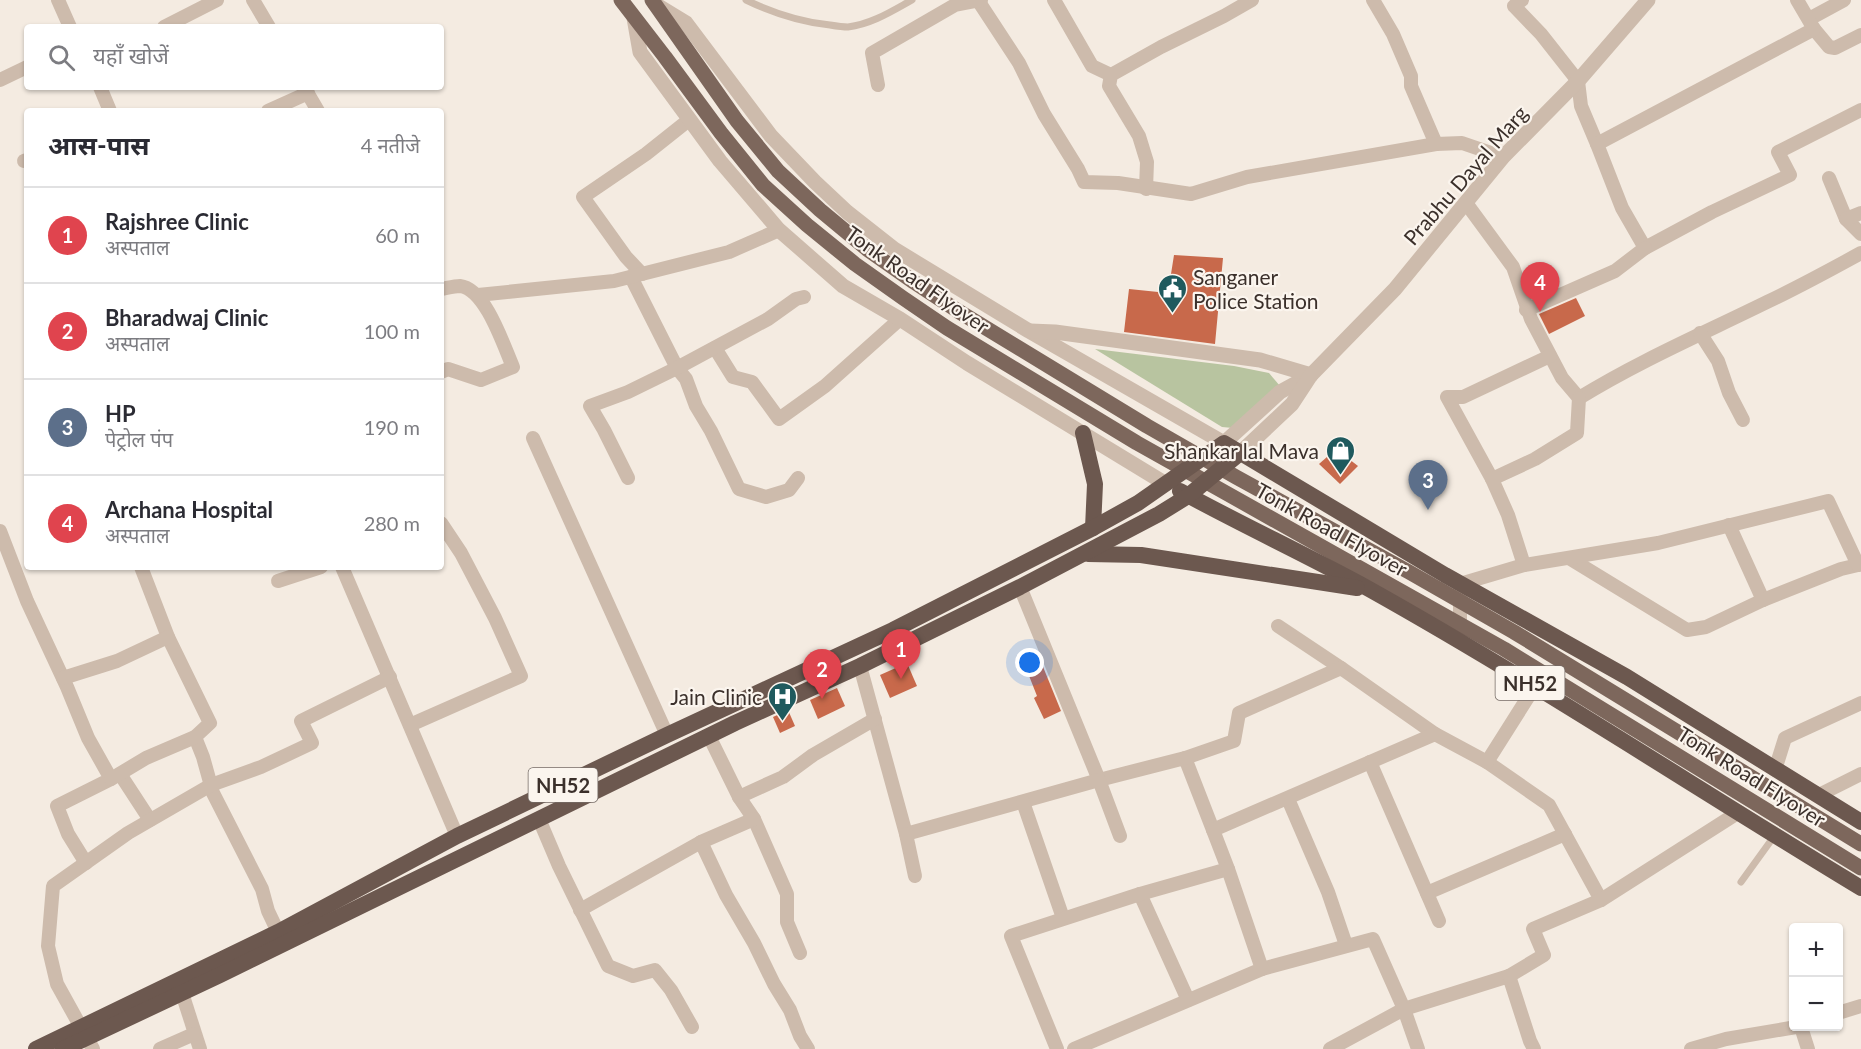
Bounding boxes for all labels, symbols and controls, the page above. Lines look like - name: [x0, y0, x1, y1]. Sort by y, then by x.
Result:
- search box: [24, 24, 444, 90]
- icon: search: [45, 41, 78, 74]
- text: यहाँ खोजें: [93, 42, 169, 69]
- street label: Prabhu Dayal Marg: [1398, 100, 1532, 250]
- text: आस-पास: [48, 129, 150, 161]
- text: 4 नतीजे: [361, 133, 420, 157]
- text: Rajshree Clinic: [105, 208, 249, 235]
- street label: Tonk Road Flyover: [841, 220, 995, 338]
- text: 1: [62, 223, 73, 247]
- text: 60 m: [375, 223, 420, 247]
- text: अस्पताल: [105, 235, 170, 259]
- pin: 4: [1520, 262, 1560, 312]
- place label: Sanganer Police Station: [1193, 264, 1319, 313]
- public building icon: Sanganer Police Station: [1156, 272, 1188, 314]
- text: Bharadwaj Clinic: [105, 304, 268, 331]
- text: 2: [62, 319, 73, 343]
- text: 100 m: [364, 319, 420, 343]
- text: अस्पताल: [105, 331, 170, 355]
- text: HP: [105, 400, 136, 427]
- text: 3: [62, 415, 73, 439]
- text: 190 m: [364, 415, 420, 439]
- text: पेट्रोल पंप: [105, 427, 173, 451]
- shop icon: Shankar lal Mava: [1324, 434, 1356, 476]
- place label: Shankar lal Mava: [1164, 438, 1319, 463]
- pin: 3: [1408, 460, 1448, 510]
- street label: Tonk Road Flyover: [1252, 477, 1413, 581]
- text: Archana Hospital: [105, 496, 273, 523]
- text: 4: [62, 511, 73, 535]
- text: 280 m: [364, 511, 420, 535]
- text: अस्पताल: [105, 523, 170, 547]
- pin: 1: [882, 630, 920, 679]
- your location: [1015, 648, 1044, 677]
- pin: 2: [802, 650, 842, 699]
- road number: NH52: [1496, 666, 1564, 700]
- hospital icon: Jain Clinic: [767, 680, 799, 722]
- place label: Jain Clinic: [670, 684, 762, 709]
- street label: Tonk Road Flyover: [1673, 720, 1831, 832]
- road number: NH52: [528, 768, 598, 802]
- map controls: [1789, 923, 1843, 1031]
- button: +: [1789, 923, 1843, 977]
- button: −: [1789, 977, 1843, 1031]

